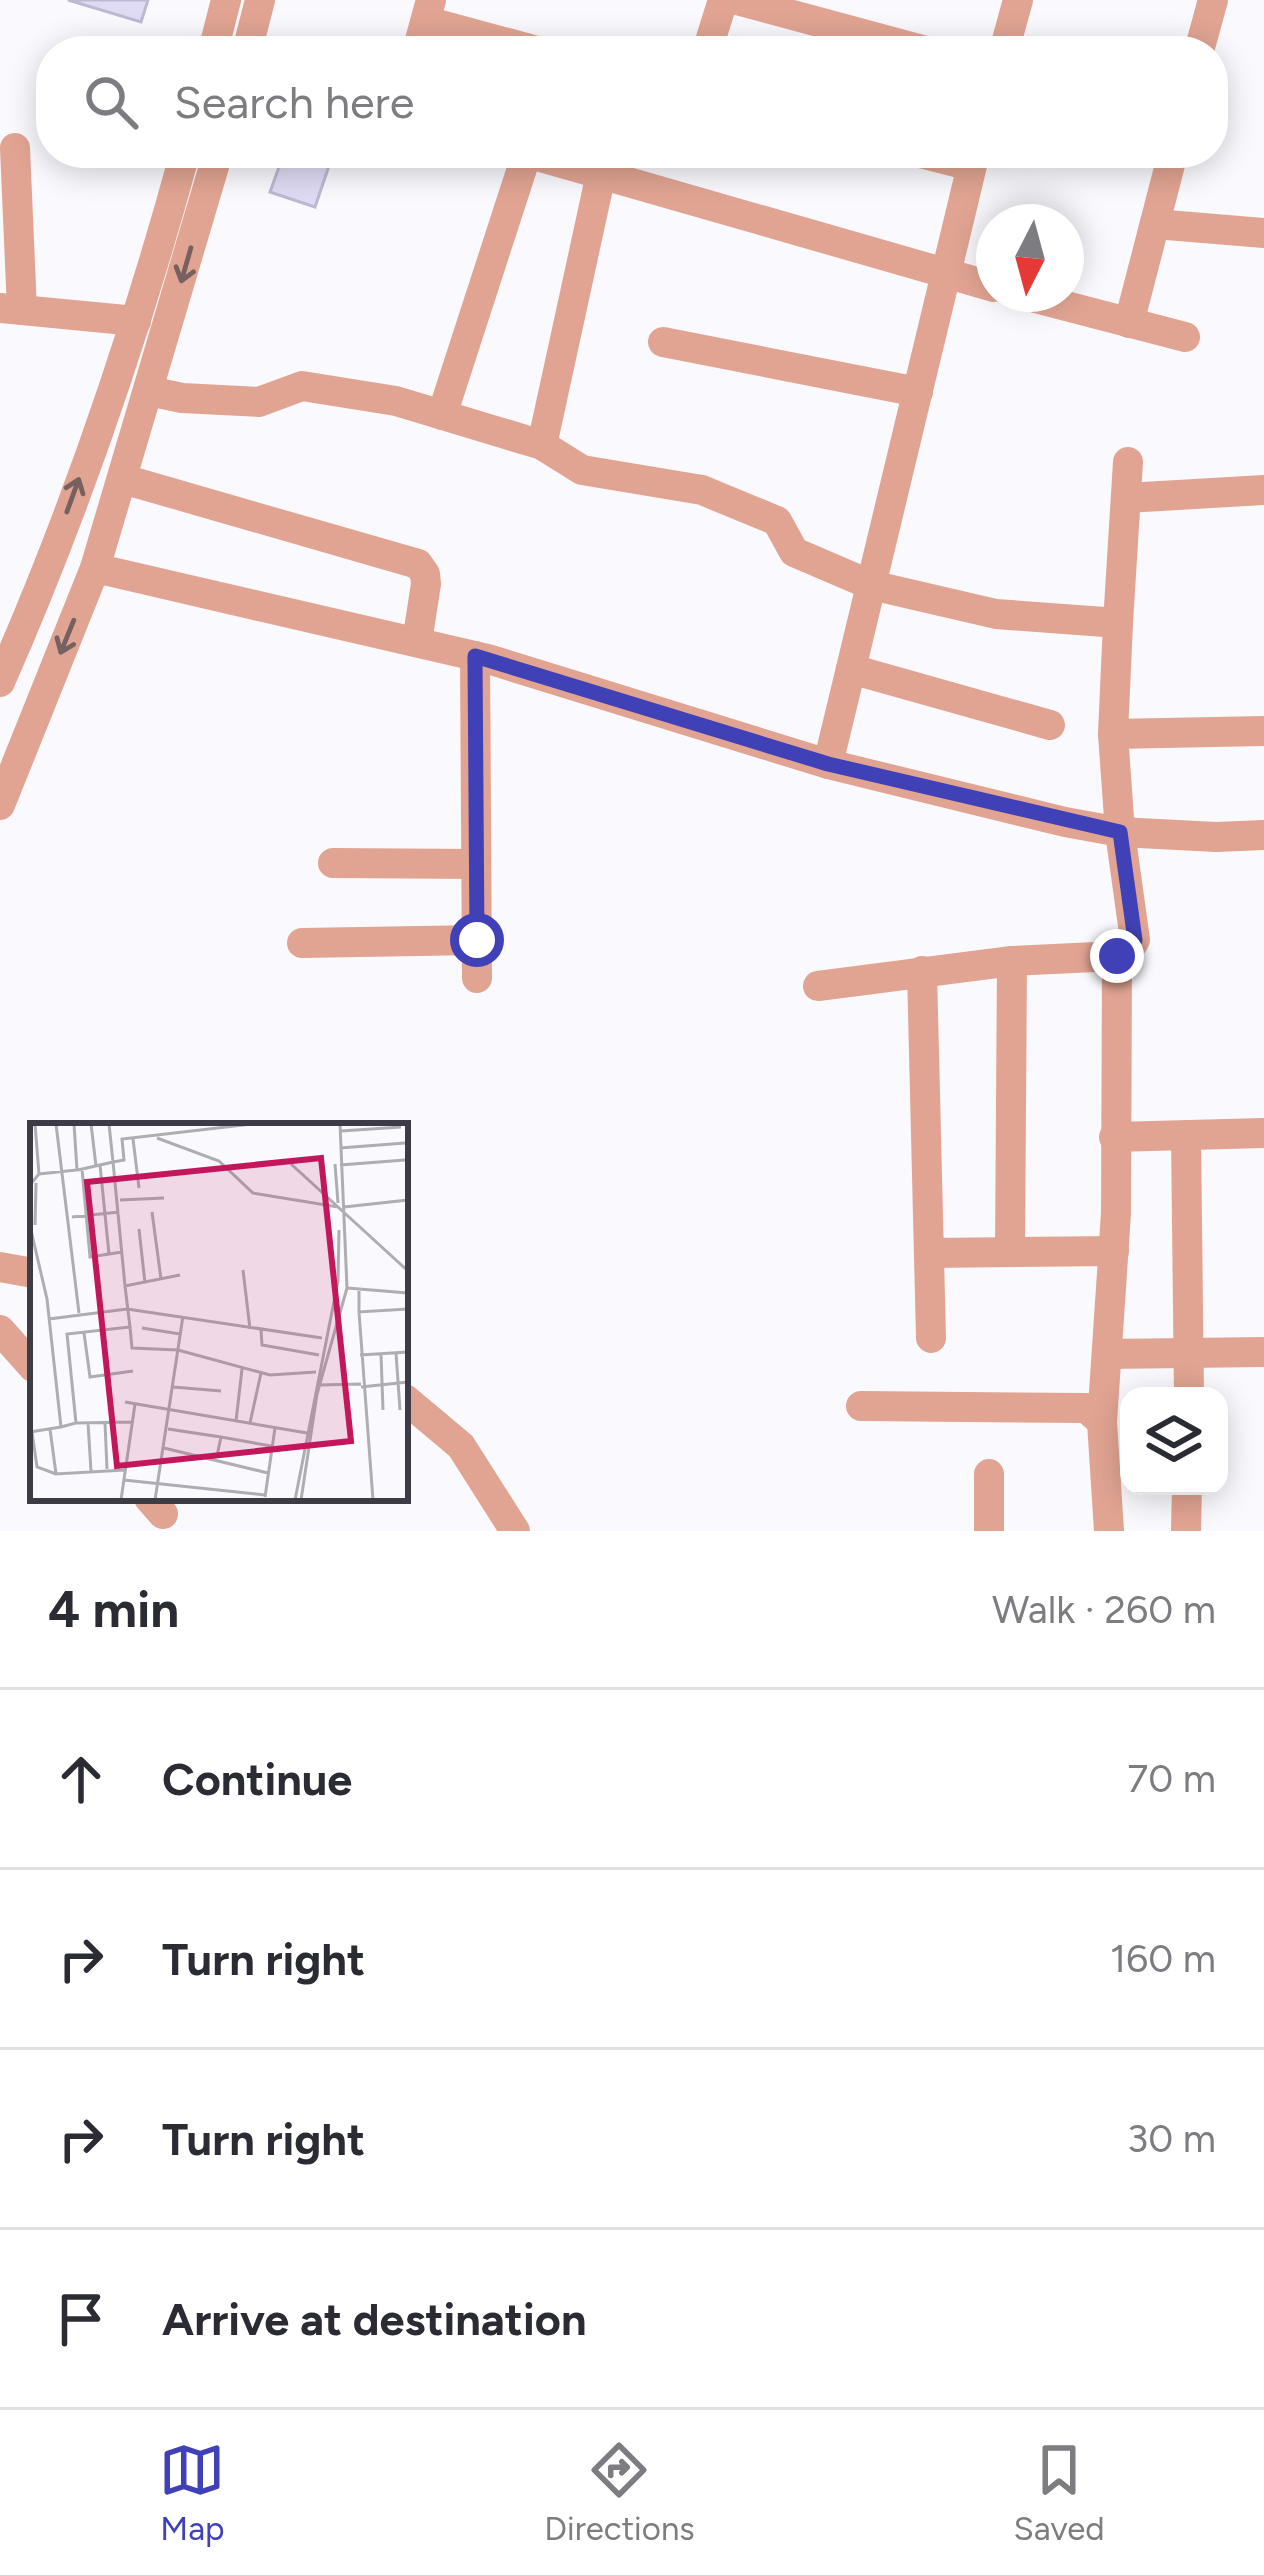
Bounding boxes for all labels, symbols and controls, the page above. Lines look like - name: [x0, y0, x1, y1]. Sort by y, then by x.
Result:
- search box: [36, 36, 1228, 168]
- icon: search: [78, 69, 144, 135]
- text: Search here: [174, 75, 414, 129]
- north arrow: [976, 204, 1084, 312]
- one-way arrow: [174, 246, 196, 284]
- one-way arrow: [64, 477, 85, 514]
- one-way arrow: [55, 617, 77, 654]
- route start: [450, 913, 504, 967]
- route end: [1090, 929, 1144, 983]
- inset map: [30, 1123, 408, 1501]
- map controls: [1120, 1387, 1228, 1495]
- button: layers: [1120, 1387, 1228, 1495]
- text: 4 min: [48, 1579, 179, 1640]
- text: Walk · 260 m: [992, 1586, 1216, 1633]
- icon: ahead: [48, 1746, 114, 1812]
- text: Continue: [162, 1752, 352, 1806]
- text: 70 m: [1127, 1755, 1216, 1802]
- icon: right: [48, 1926, 114, 1992]
- text: Turn right: [162, 1932, 365, 1986]
- text: 160 m: [1110, 1935, 1216, 1982]
- icon: right: [48, 2106, 114, 2172]
- text: Turn right: [162, 2112, 365, 2166]
- text: 30 m: [1127, 2115, 1216, 2162]
- icon: arrive: [48, 2286, 114, 2352]
- text: Arrive at destination: [162, 2292, 586, 2346]
- tab: Map: [159, 2437, 225, 2548]
- tab: Directions: [544, 2437, 695, 2548]
- tab: Saved: [1014, 2437, 1105, 2548]

